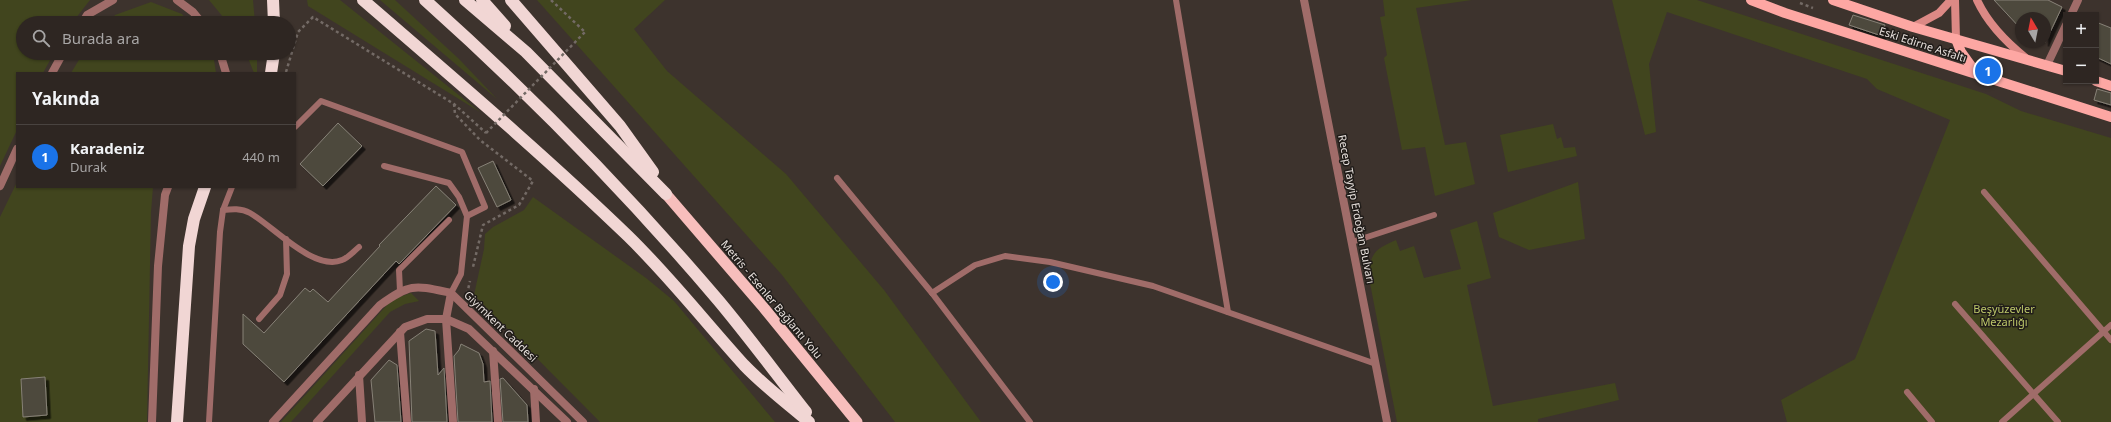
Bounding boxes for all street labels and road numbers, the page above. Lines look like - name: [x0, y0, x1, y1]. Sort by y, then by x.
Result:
- street label: Eski Edirne Asfaltı: [1877, 23, 1969, 65]
- street label: Recep Tayyip Erdoğan Bulvarı: [1335, 133, 1379, 285]
- street label: Metris - Esenler Bağlantı Yolu: [718, 237, 826, 361]
- street label: Giyimkent Caddesi: [461, 287, 541, 365]

